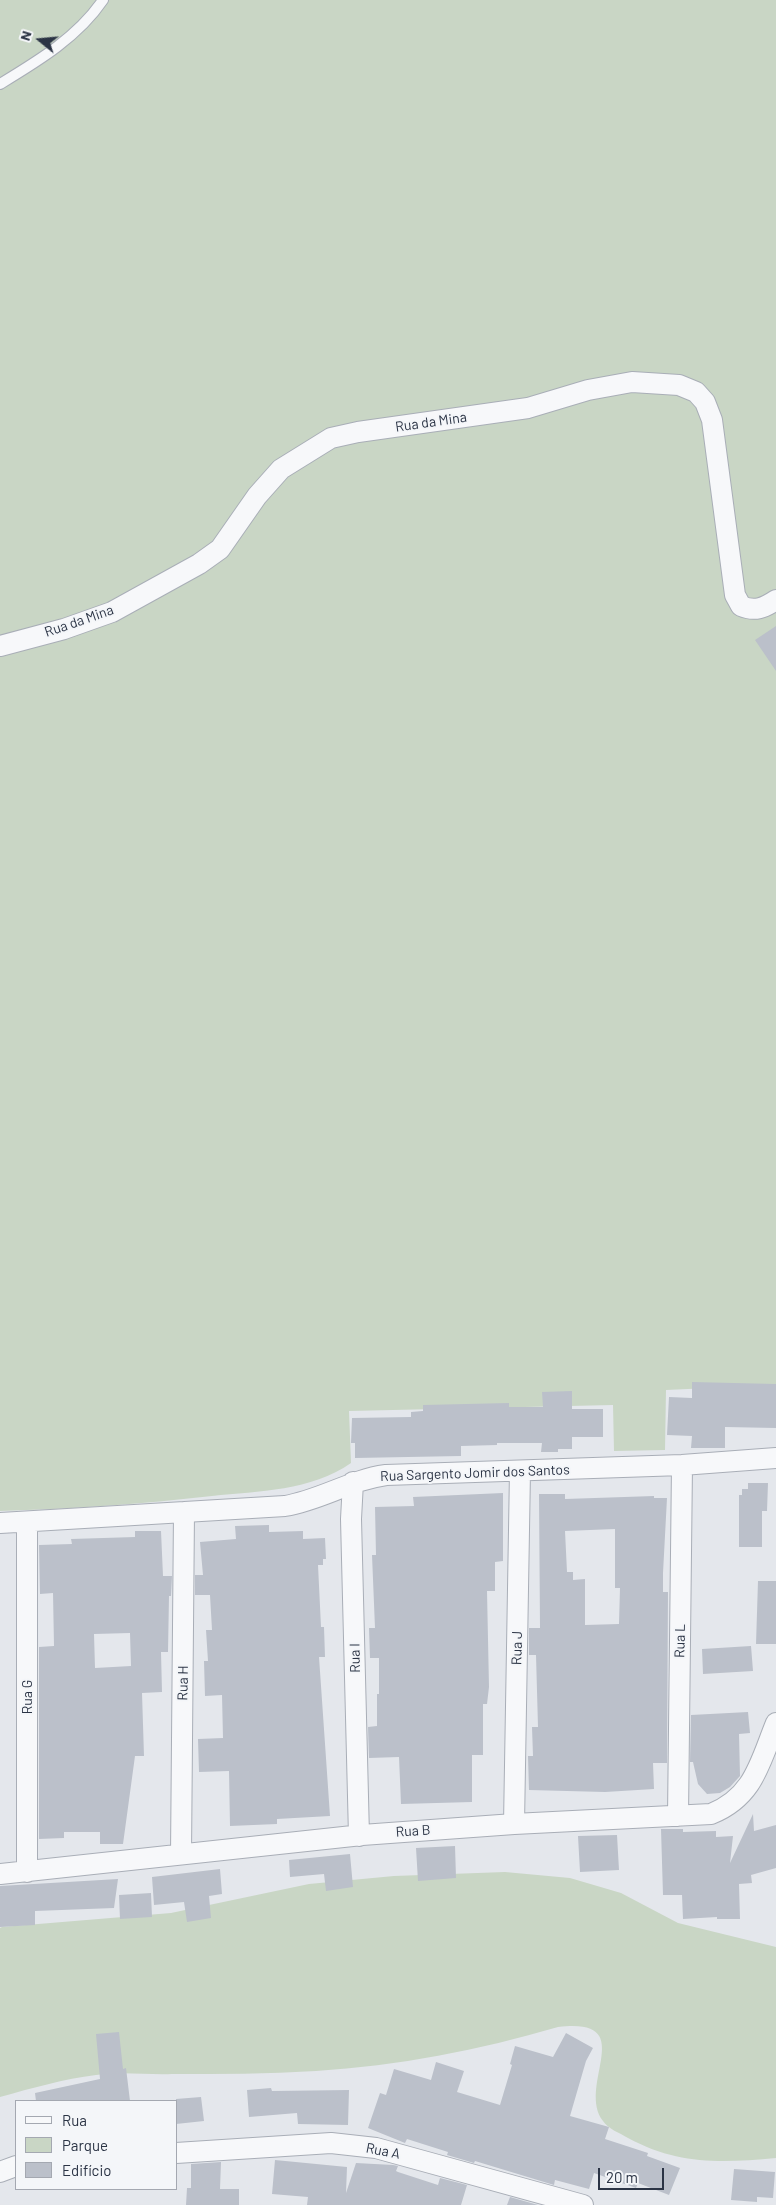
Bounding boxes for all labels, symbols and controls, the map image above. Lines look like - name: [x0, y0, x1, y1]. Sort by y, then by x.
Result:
- north arrow: [15, 15, 65, 65]
- text: N: [16, 29, 35, 42]
- street label: Rua da Mina: [394, 409, 468, 435]
- street label: Rua da Mina: [42, 601, 116, 641]
- street label: Rua Sargento Jomir dos Santos: [380, 1461, 570, 1485]
- street label: Rua L: [671, 1624, 689, 1658]
- street label: Rua J: [508, 1631, 526, 1665]
- street label: Rua I: [346, 1643, 364, 1673]
- street label: Rua H: [174, 1665, 192, 1701]
- street label: Rua G: [19, 1680, 35, 1714]
- street label: Rua B: [395, 1821, 431, 1841]
- legend: [15, 2100, 178, 2190]
- text: Rua: [62, 2111, 87, 2129]
- text: Parque: [62, 2136, 108, 2154]
- street label: Rua A: [364, 2139, 402, 2163]
- scale bar: [601, 2158, 667, 2190]
- text: Edifício: [62, 2161, 111, 2179]
- text: 20 m: [606, 2168, 638, 2186]

